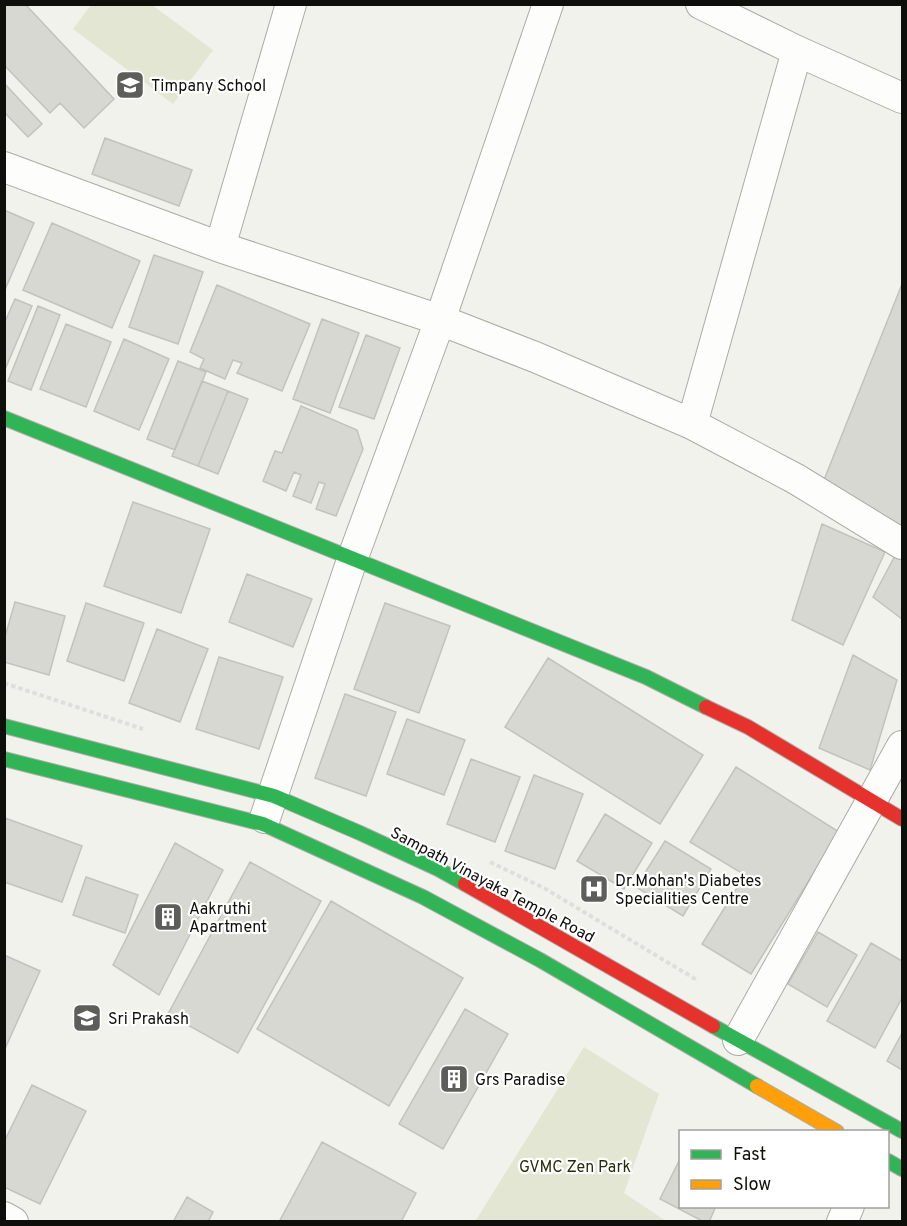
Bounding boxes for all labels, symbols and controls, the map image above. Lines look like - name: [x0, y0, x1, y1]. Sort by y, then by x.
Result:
- school or university icon: Timpany School: [114, 69, 146, 101]
- place label: Timpany School: [151, 77, 266, 97]
- street label: Sampath Vinayaka Temple Road: [386, 823, 598, 948]
- place label: Dr.Mohan's Diabetes Specialities Centre: [615, 872, 761, 910]
- hospital icon: Dr.Mohan's Diabetes Specialities Centre: [578, 873, 610, 905]
- place label: Aakruthi Apartment: [189, 900, 267, 938]
- building icon: Aakruthi Apartment: [152, 901, 184, 933]
- school or university icon: Sri Prakash: [71, 1002, 103, 1034]
- place label: Sri Prakash: [108, 1010, 189, 1030]
- building icon: Grs Paradise: [438, 1063, 470, 1095]
- place label: Grs Paradise: [475, 1071, 565, 1091]
- legend: [679, 1130, 889, 1208]
- text: Fast: [733, 1144, 766, 1167]
- park label: GVMC Zen Park: [519, 1158, 631, 1178]
- text: Slow: [733, 1174, 771, 1197]

